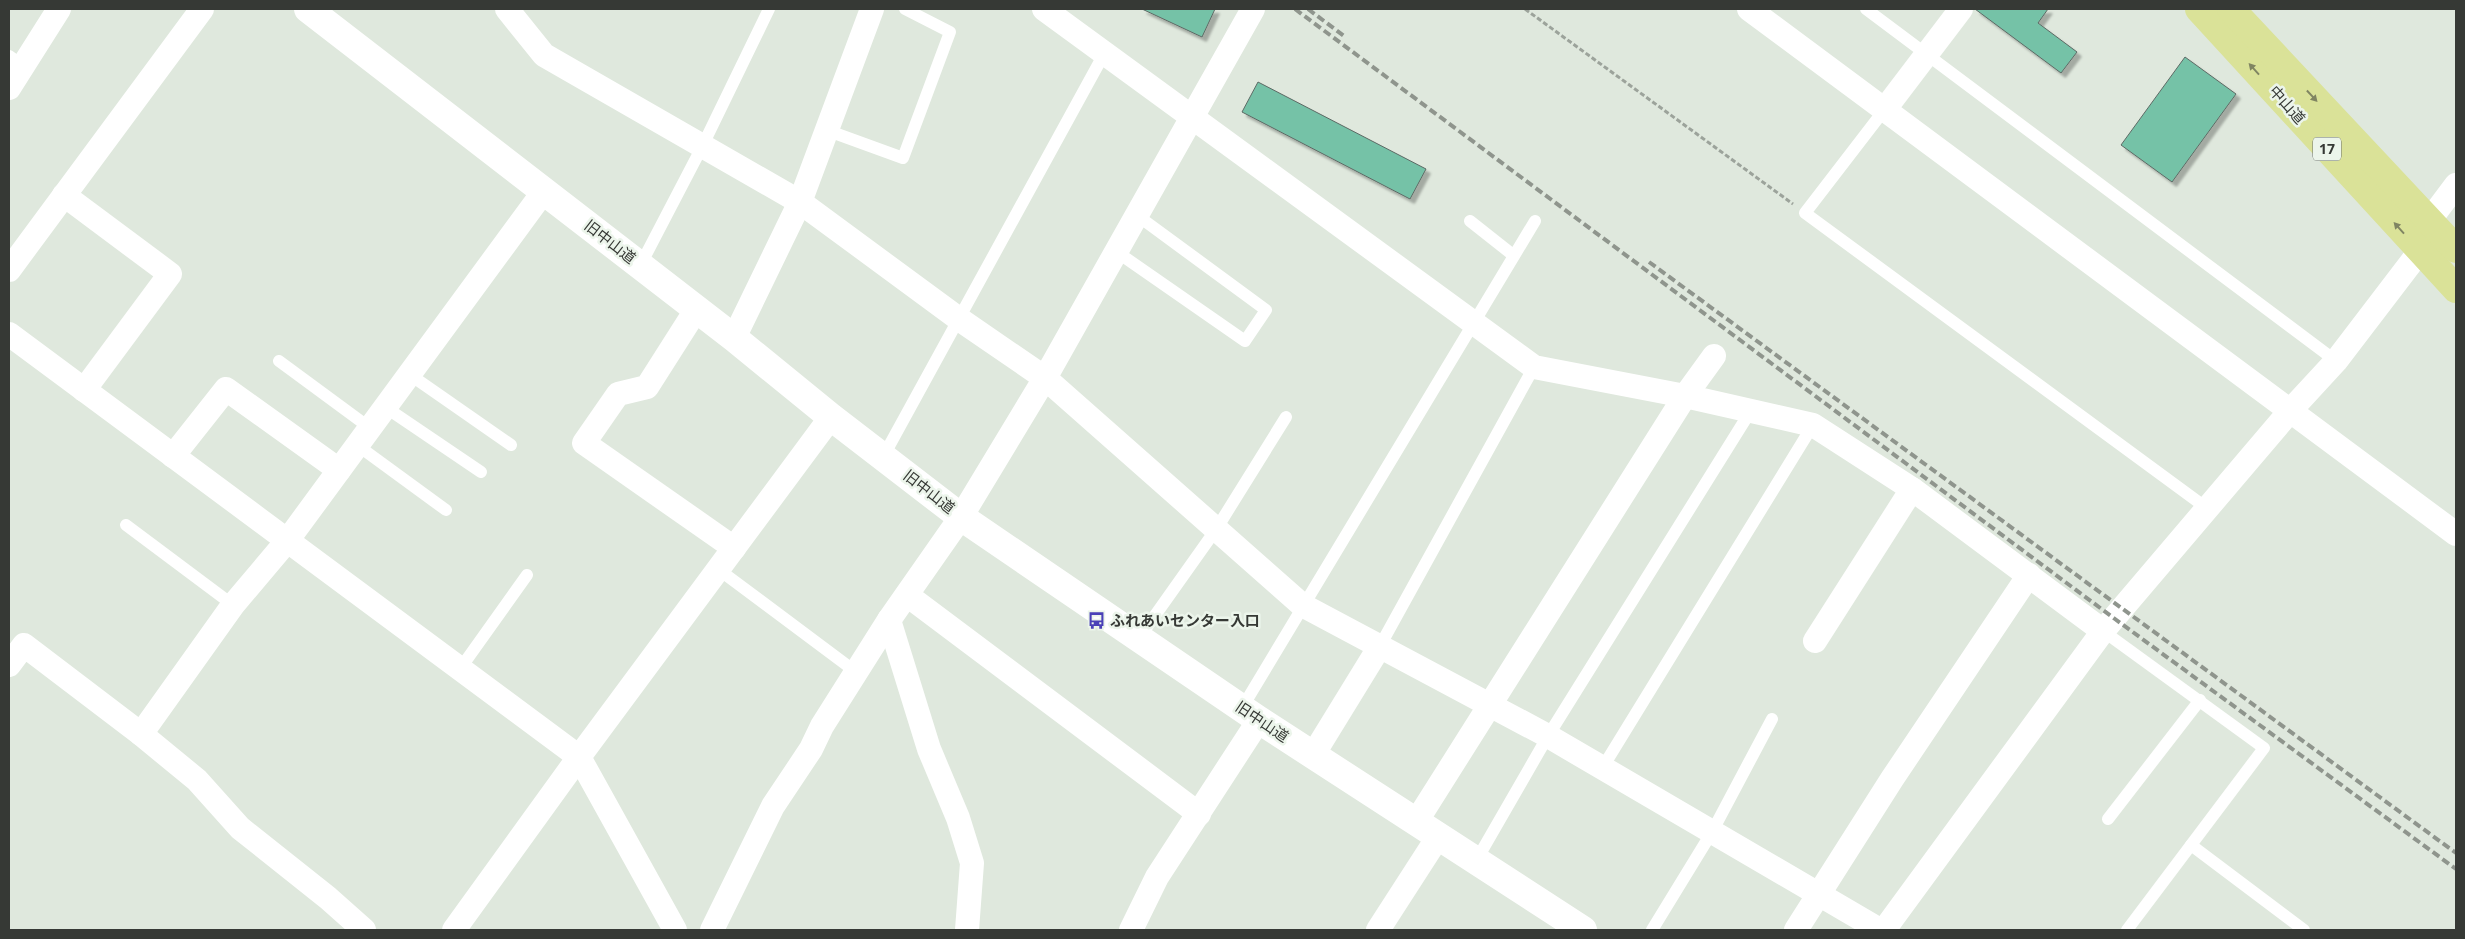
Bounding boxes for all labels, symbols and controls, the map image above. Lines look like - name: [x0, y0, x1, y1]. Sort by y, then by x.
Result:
- one-way arrow: [2248, 63, 2260, 75]
- street label: 中山道: [2265, 81, 2310, 128]
- one-way arrow: [2306, 89, 2318, 101]
- road number: 17: [2313, 138, 2341, 160]
- street label: 旧中山道: [581, 215, 640, 268]
- one-way arrow: [2393, 222, 2405, 234]
- street label: 旧中山道: [900, 465, 959, 518]
- place label: ふれあいセンター入口: [1110, 610, 1260, 630]
- bus stop icon: ふれあいセンター入口: [1086, 611, 1106, 631]
- street label: 旧中山道: [1232, 696, 1293, 746]

